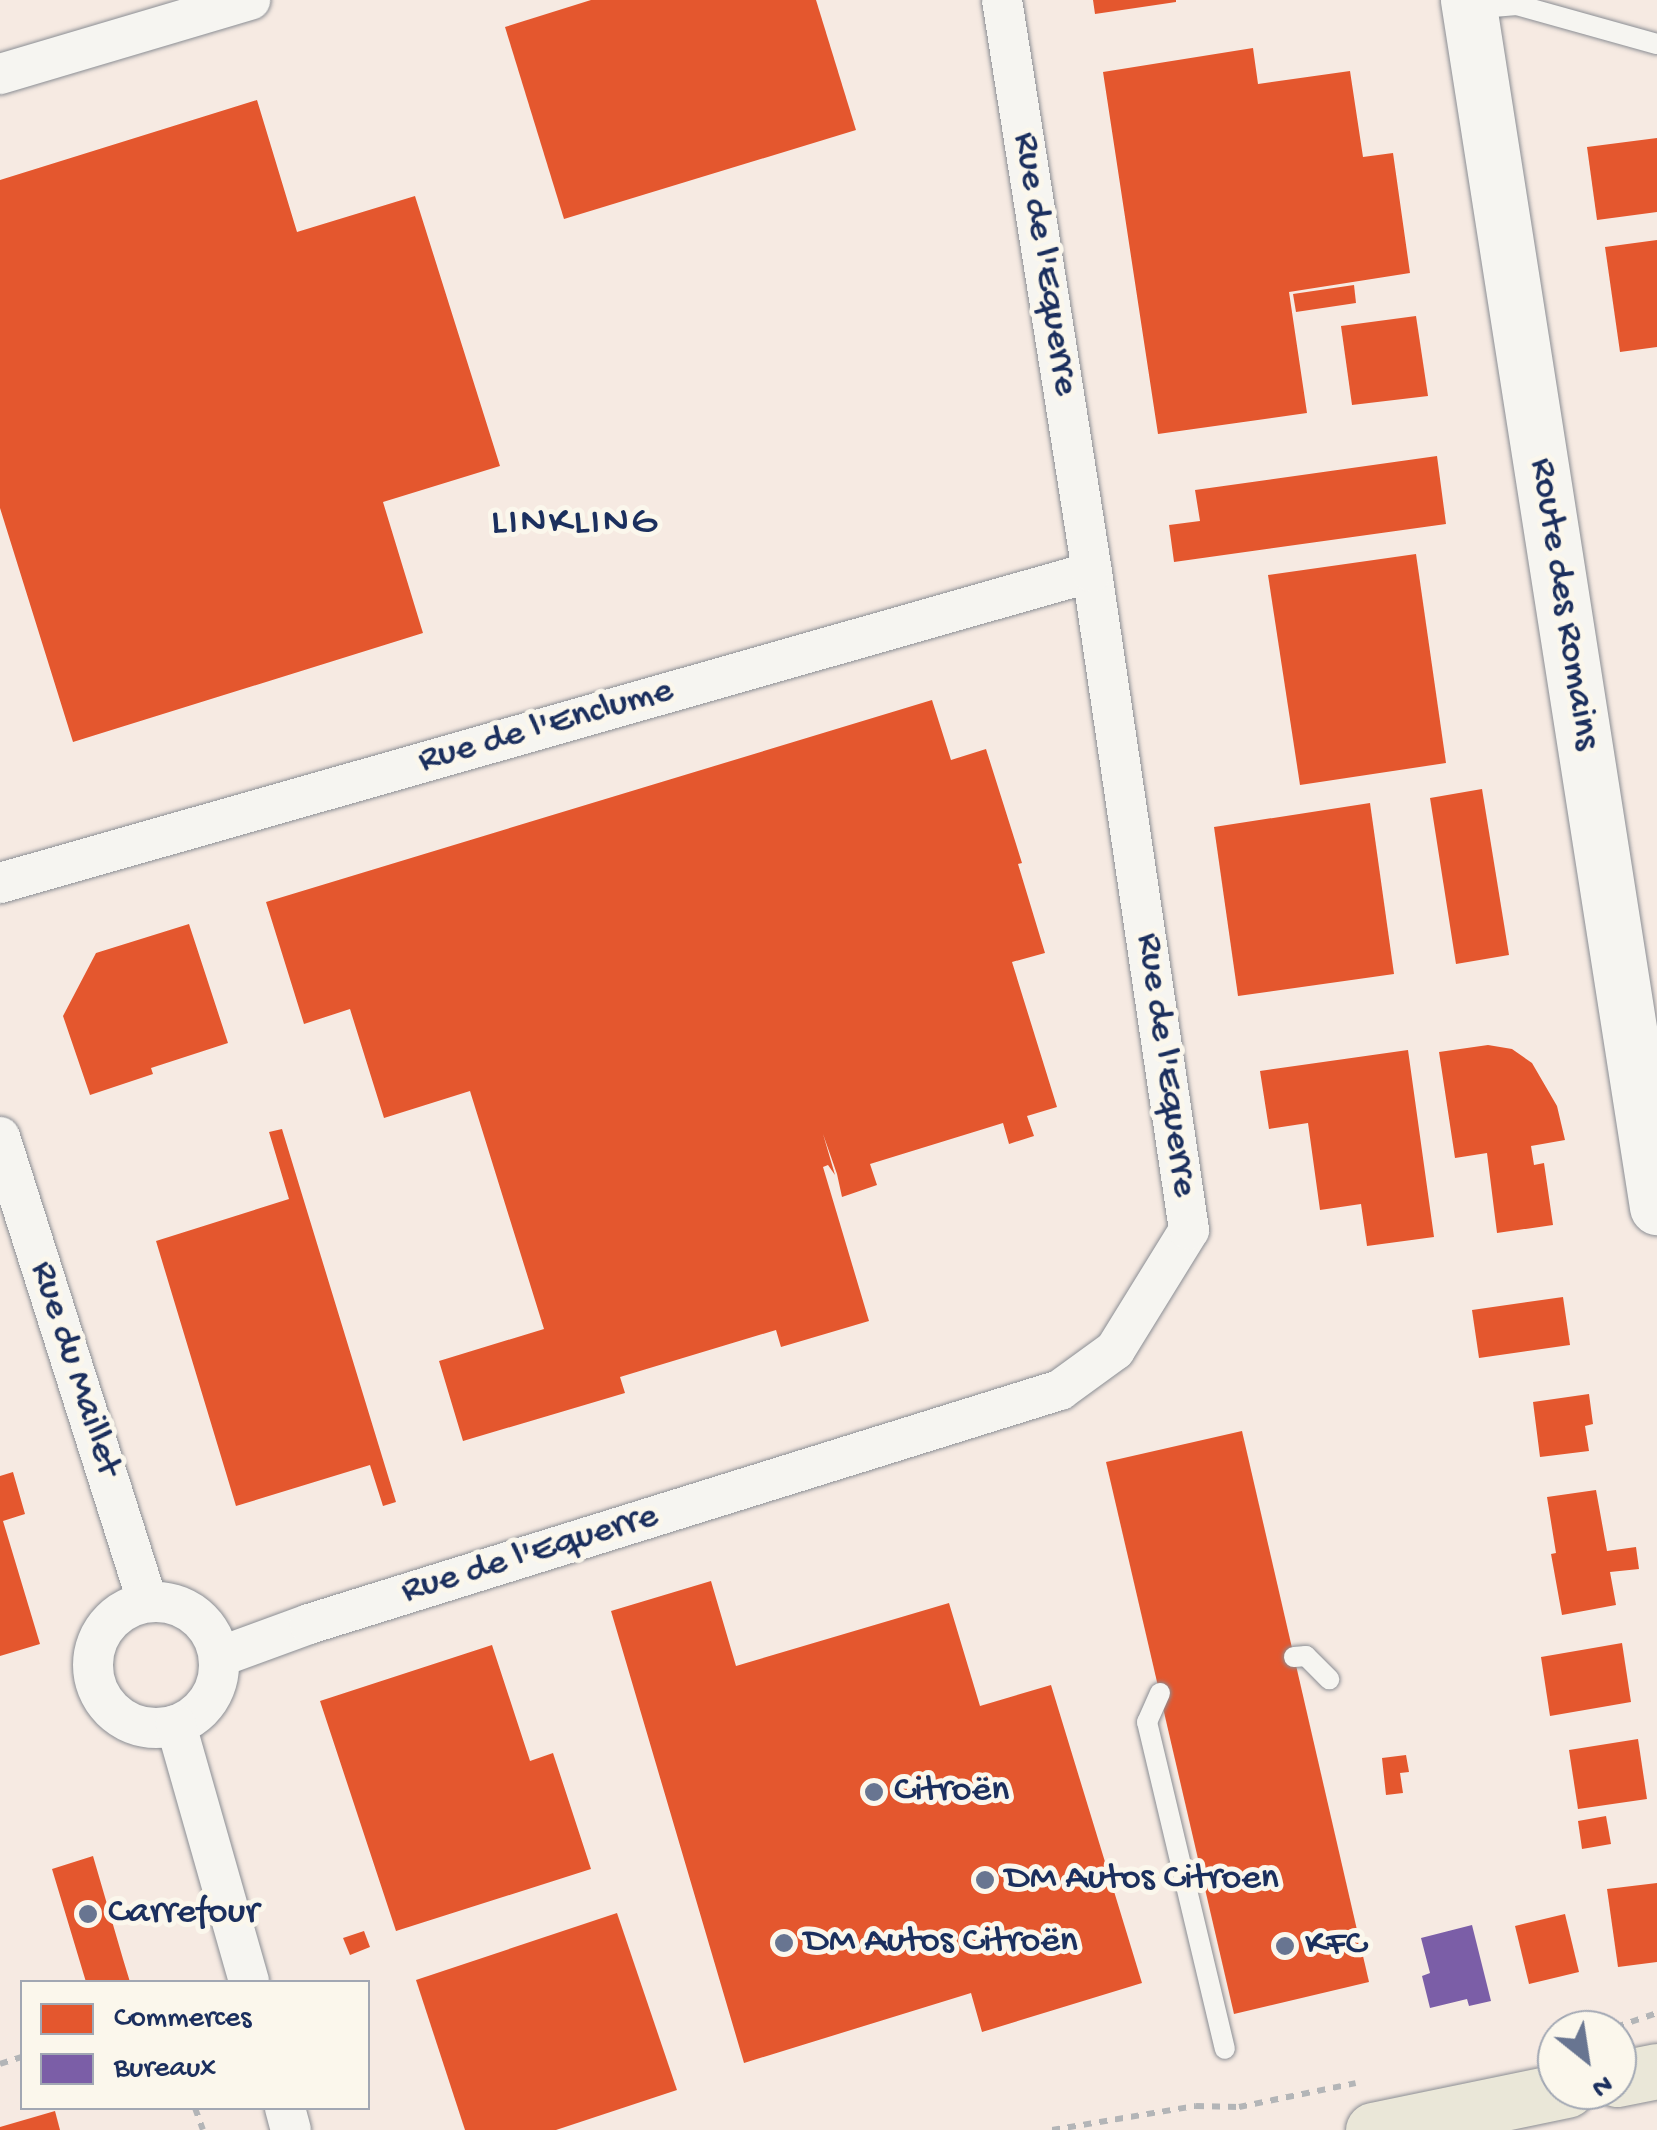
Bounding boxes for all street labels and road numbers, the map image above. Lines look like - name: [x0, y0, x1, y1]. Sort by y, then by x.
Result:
- street label: Rue de l'Equerre: [1001, 129, 1087, 399]
- street label: Route des Romains: [1517, 455, 1609, 753]
- street label: Rue de l'Enclume: [413, 669, 679, 785]
- street label: Rue de l'Equerre: [1124, 930, 1206, 1200]
- street label: Rue du Maillet: [18, 1256, 130, 1482]
- street label: Rue de l'Equerre: [396, 1494, 664, 1616]

